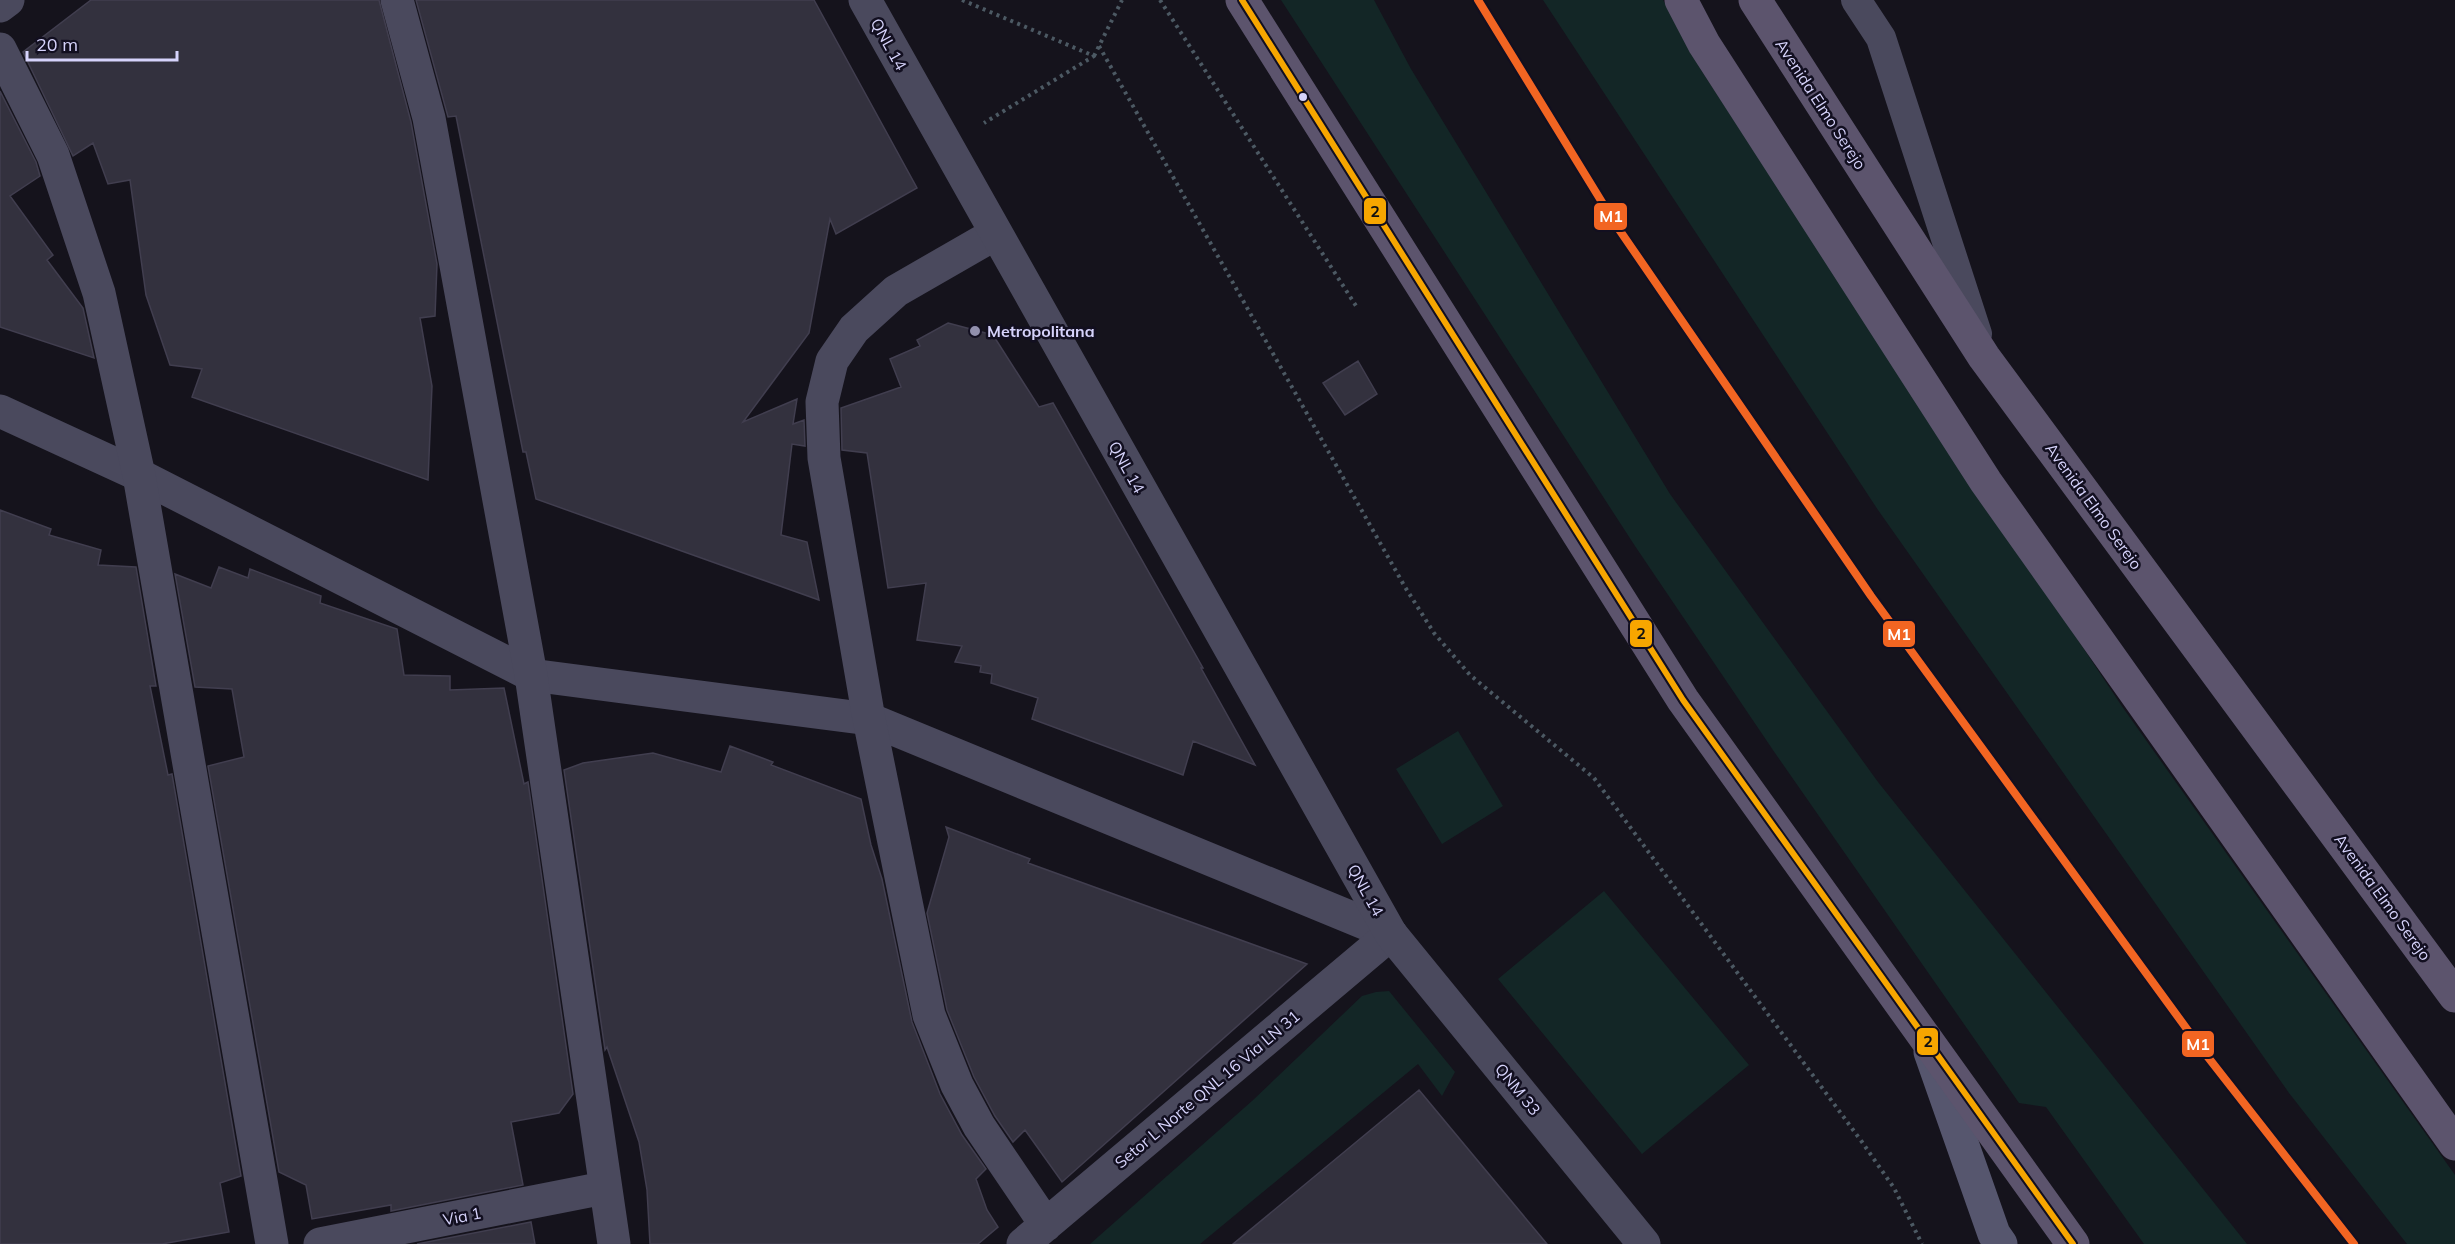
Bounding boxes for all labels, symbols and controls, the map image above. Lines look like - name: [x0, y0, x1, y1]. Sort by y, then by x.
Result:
- street label: QNL 14: [867, 14, 912, 74]
- scale bar: [27, 24, 177, 62]
- text: 20 m: [36, 33, 78, 56]
- street label: Avenida Elmo Serejo: [1771, 35, 1871, 173]
- unlabelled marker: [1297, 91, 1309, 103]
- line badge: 2: [1363, 197, 1387, 225]
- text: 2: [1370, 201, 1380, 221]
- line badge: M1: [1593, 202, 1628, 231]
- text: M1: [1599, 206, 1623, 226]
- place label: Metropolitana: [987, 321, 1095, 341]
- marker: Metropolitana: [968, 324, 982, 338]
- street label: QNL 14: [1105, 437, 1150, 497]
- street label: Avenida Elmo Serejo: [2041, 439, 2147, 573]
- line badge: 2: [1629, 619, 1653, 648]
- line badge: M1: [1882, 620, 1916, 648]
- text: 2: [1636, 623, 1646, 643]
- text: M1: [1887, 624, 1911, 644]
- street label: Avenida Elmo Serejo: [2330, 830, 2436, 964]
- street label: QNL 14: [1344, 860, 1389, 920]
- street label: Setor L Norte QNL 16 Via LN 31: [1110, 1006, 1304, 1172]
- line badge: 2: [1916, 1027, 1939, 1056]
- line badge: M1: [2181, 1030, 2215, 1058]
- text: 2: [1923, 1031, 1933, 1051]
- text: M1: [2186, 1034, 2210, 1054]
- street label: QNM 33: [1491, 1059, 1545, 1119]
- street label: Via 1: [441, 1203, 483, 1229]

